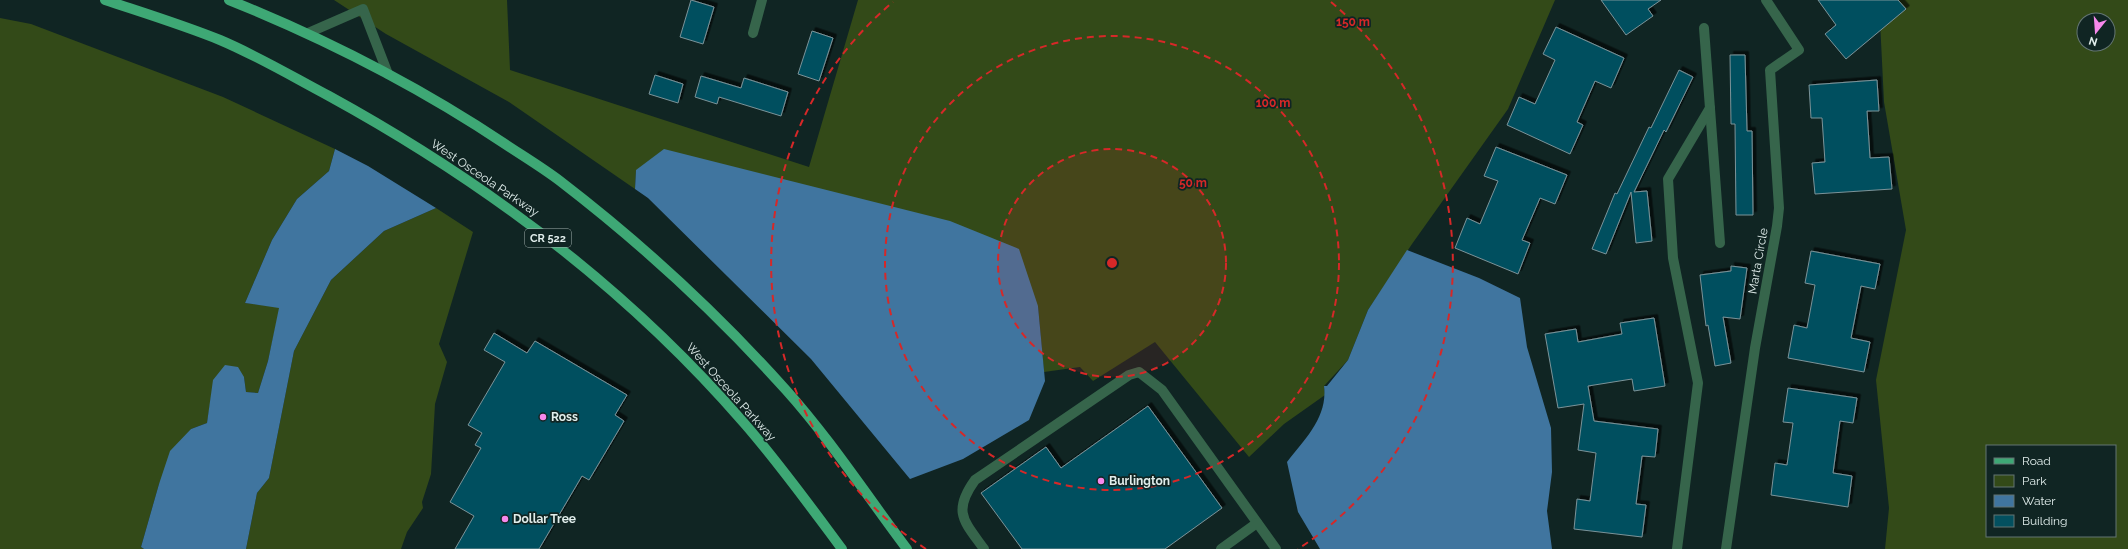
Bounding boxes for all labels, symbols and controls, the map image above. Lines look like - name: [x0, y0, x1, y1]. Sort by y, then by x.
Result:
- north arrow: [2076, 12, 2116, 52]
- text: 150 m: [1336, 15, 1370, 29]
- text: N: [2087, 34, 2099, 49]
- text: 100 m: [1256, 96, 1290, 110]
- street label: West Osceola Parkway: [428, 137, 542, 220]
- text: 50 m: [1179, 176, 1207, 190]
- street label: Marta Circle: [1745, 227, 1771, 295]
- road number: CR 522: [525, 229, 571, 247]
- centre of rings: [1105, 256, 1119, 270]
- street label: West Osceola Parkway: [683, 340, 779, 444]
- place label: Ross: [551, 410, 578, 424]
- marker: Ross: [538, 412, 548, 422]
- legend: [1986, 445, 2116, 537]
- text: Road: [2022, 454, 2051, 468]
- place label: Burlington: [1109, 474, 1170, 488]
- text: Park: [2022, 474, 2047, 488]
- marker: Burlington: [1096, 476, 1106, 486]
- text: Water: [2022, 494, 2056, 508]
- place label: Dollar Tree: [513, 512, 576, 526]
- marker: Dollar Tree: [500, 514, 510, 524]
- text: Building: [2022, 514, 2068, 528]

